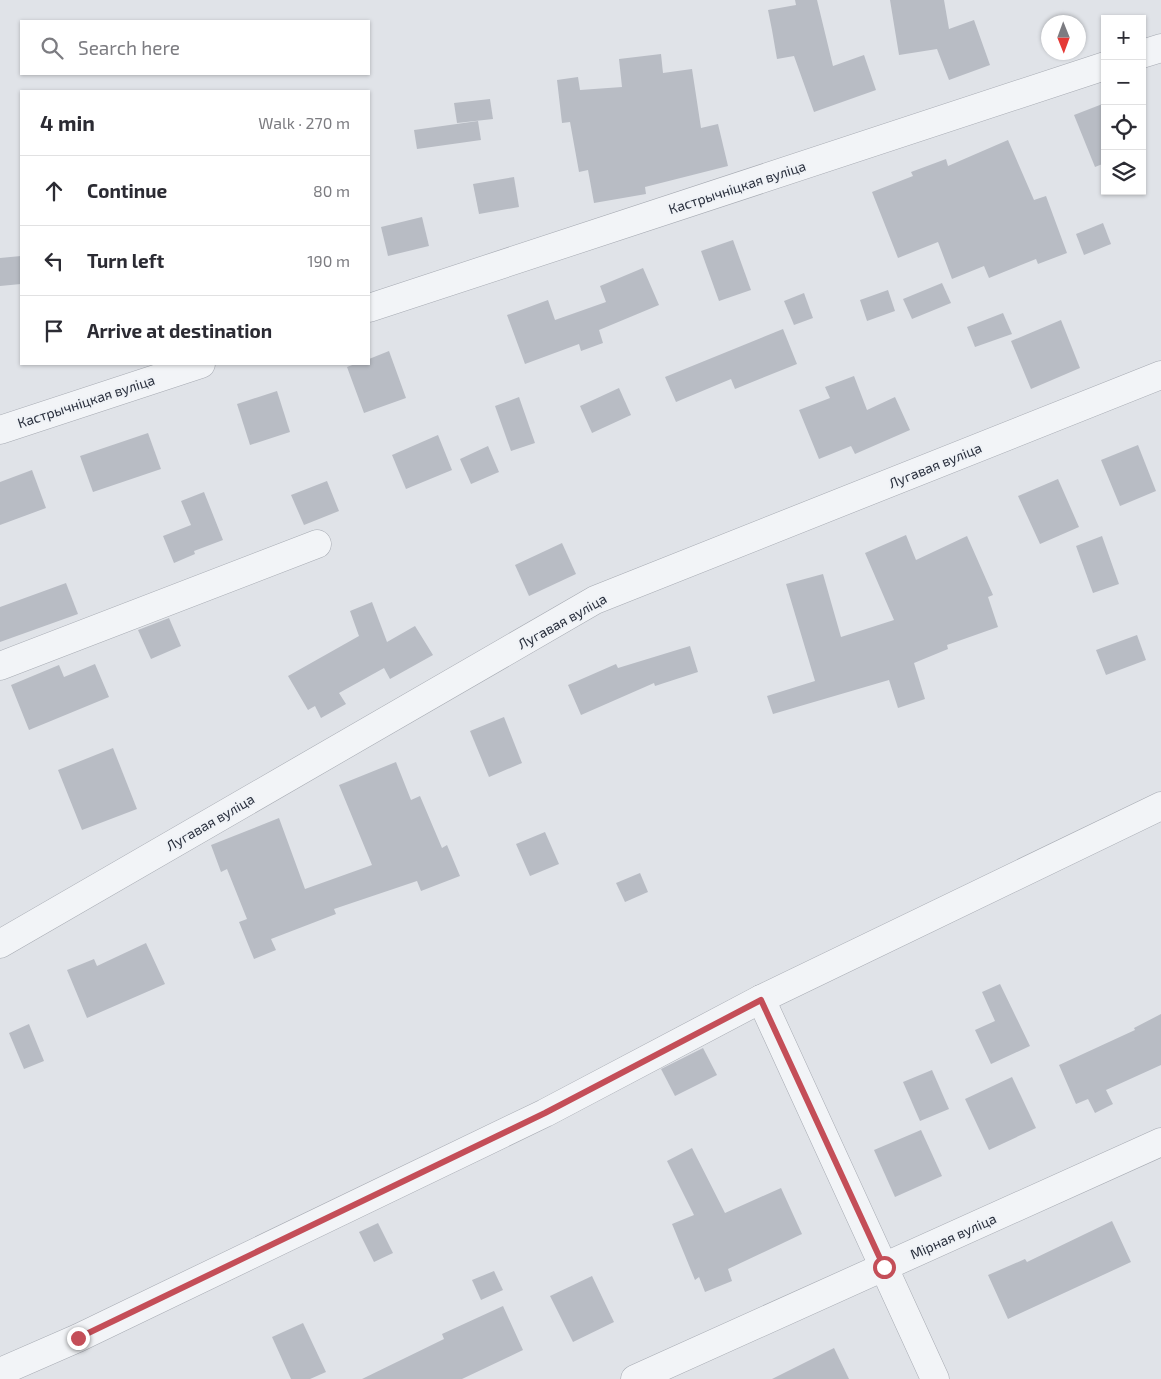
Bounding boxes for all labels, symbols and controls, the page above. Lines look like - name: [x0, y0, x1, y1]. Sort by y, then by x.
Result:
- north arrow: [1041, 15, 1086, 60]
- map controls: [1101, 15, 1146, 195]
- button: +: [1101, 15, 1146, 60]
- search box: [20, 20, 370, 75]
- icon: search: [38, 34, 66, 62]
- text: Search here: [78, 36, 180, 59]
- button: −: [1101, 60, 1146, 105]
- button: locate: [1101, 105, 1146, 150]
- text: 4 min: [40, 110, 95, 135]
- text: Walk · 270 m: [258, 113, 350, 132]
- button: layers: [1101, 150, 1146, 195]
- street label: Кастрычніцкая вуліца: [666, 157, 808, 217]
- icon: ahead: [40, 177, 68, 205]
- text: Continue: [87, 179, 167, 202]
- text: 80 m: [313, 181, 350, 200]
- icon: left: [40, 247, 68, 275]
- text: Turn left: [87, 249, 164, 272]
- text: 190 m: [307, 251, 350, 270]
- icon: arrive: [40, 317, 68, 345]
- text: Arrive at destination: [87, 319, 272, 342]
- street label: Кастрычніцкая вуліца: [15, 371, 157, 431]
- street label: Лугавая вуліца: [886, 439, 984, 491]
- street label: Лугавая вуліца: [515, 590, 609, 652]
- street label: Лугавая вуліца: [163, 790, 257, 854]
- street label: Мірная вуліца: [907, 1209, 999, 1263]
- route start: [873, 1256, 896, 1279]
- route end: [67, 1327, 90, 1350]

